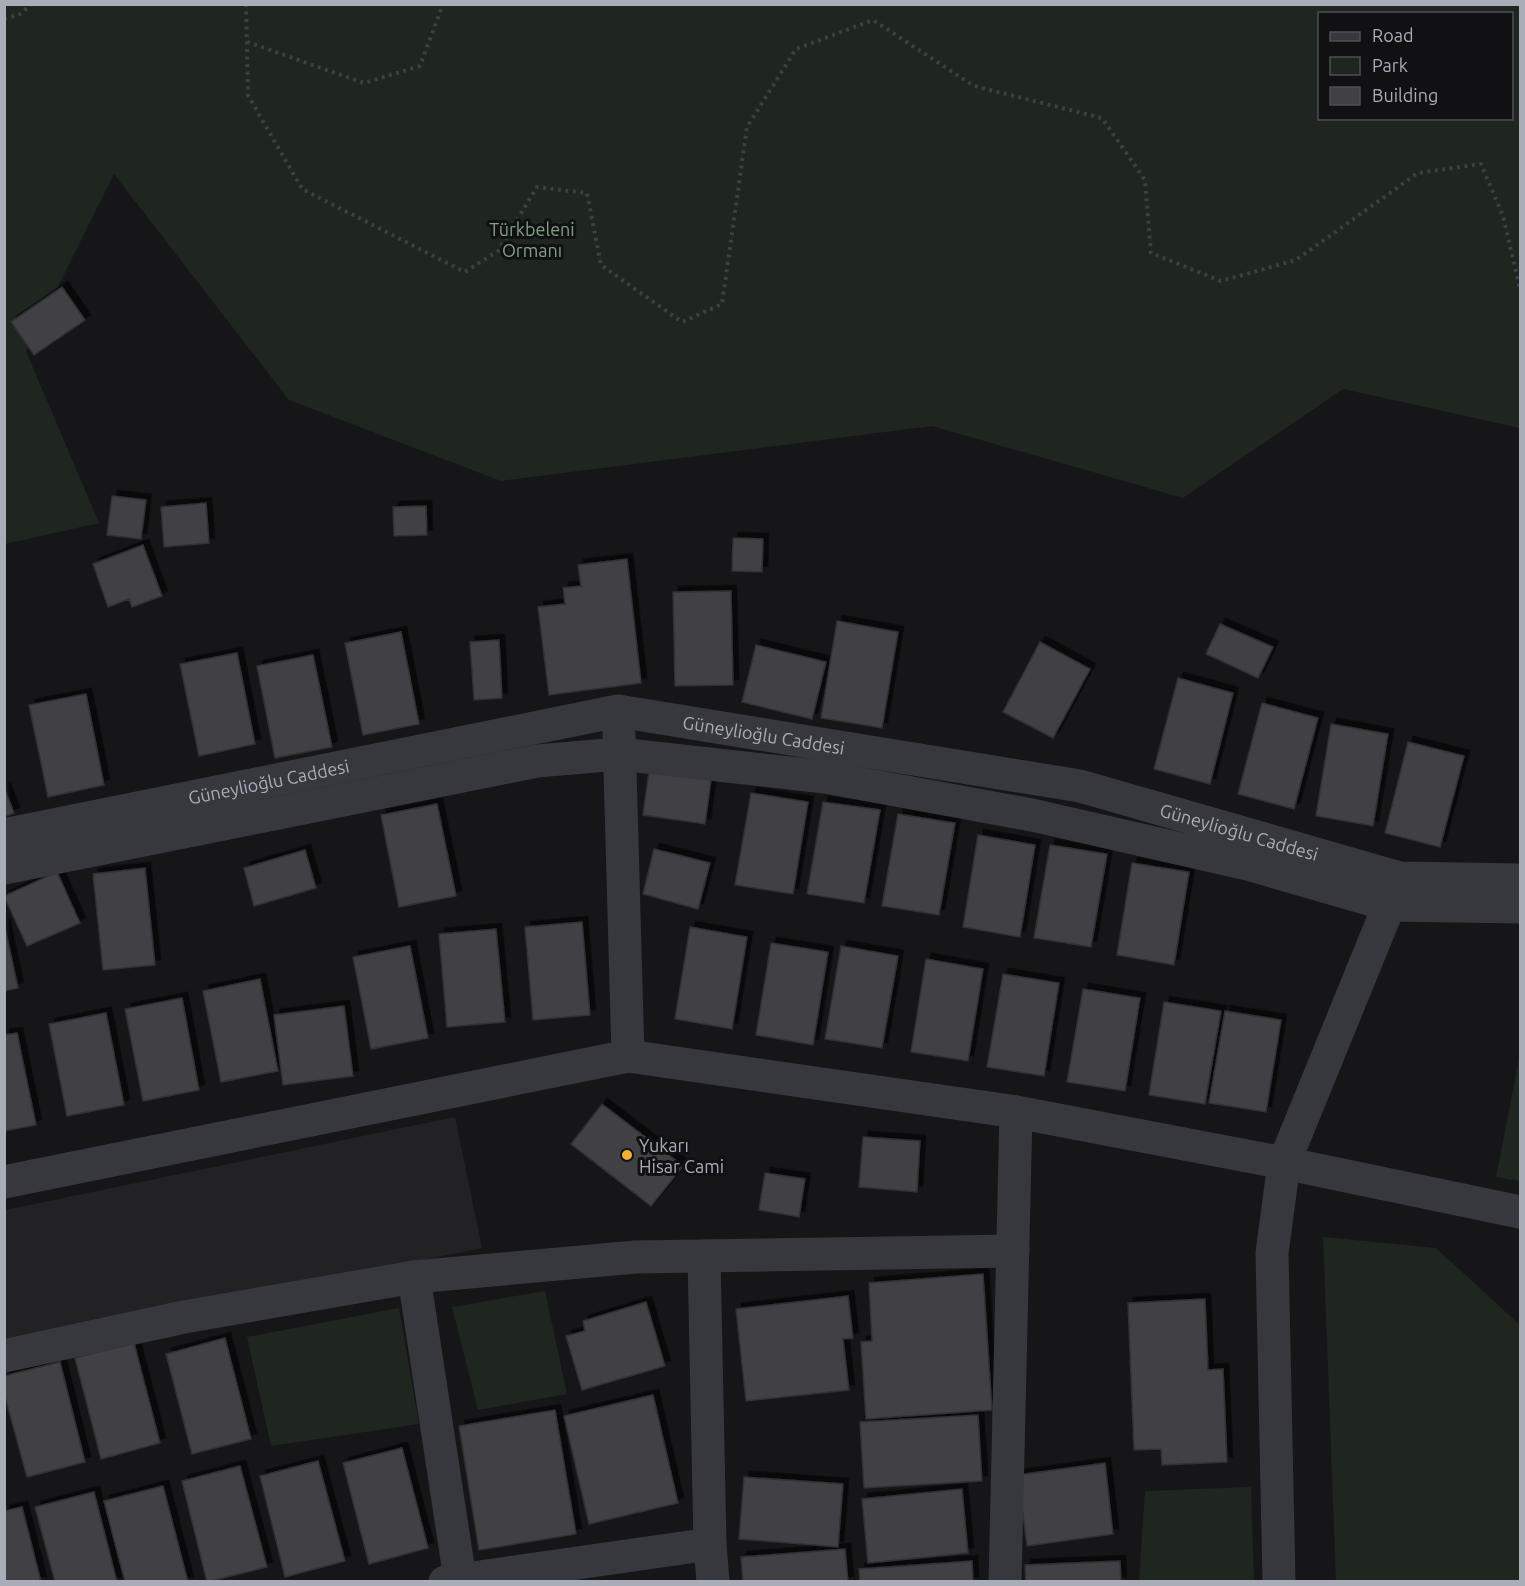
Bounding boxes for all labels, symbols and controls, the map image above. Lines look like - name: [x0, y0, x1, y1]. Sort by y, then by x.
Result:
- legend: [1318, 12, 1513, 120]
- text: Road: [1372, 25, 1414, 45]
- text: Park: [1372, 55, 1408, 75]
- text: Building: [1372, 85, 1438, 105]
- park label: Türkbeleni Ormanı: [489, 219, 575, 260]
- street label: Güneylioğlu Caddesi: [681, 712, 846, 758]
- street label: Güneylioğlu Caddesi: [186, 756, 351, 808]
- street label: Güneylioğlu Caddesi: [1158, 800, 1321, 864]
- place label: Yukarı Hisar Cami: [639, 1135, 724, 1176]
- marker: Yukarı Hisar Cami: [620, 1148, 634, 1162]

